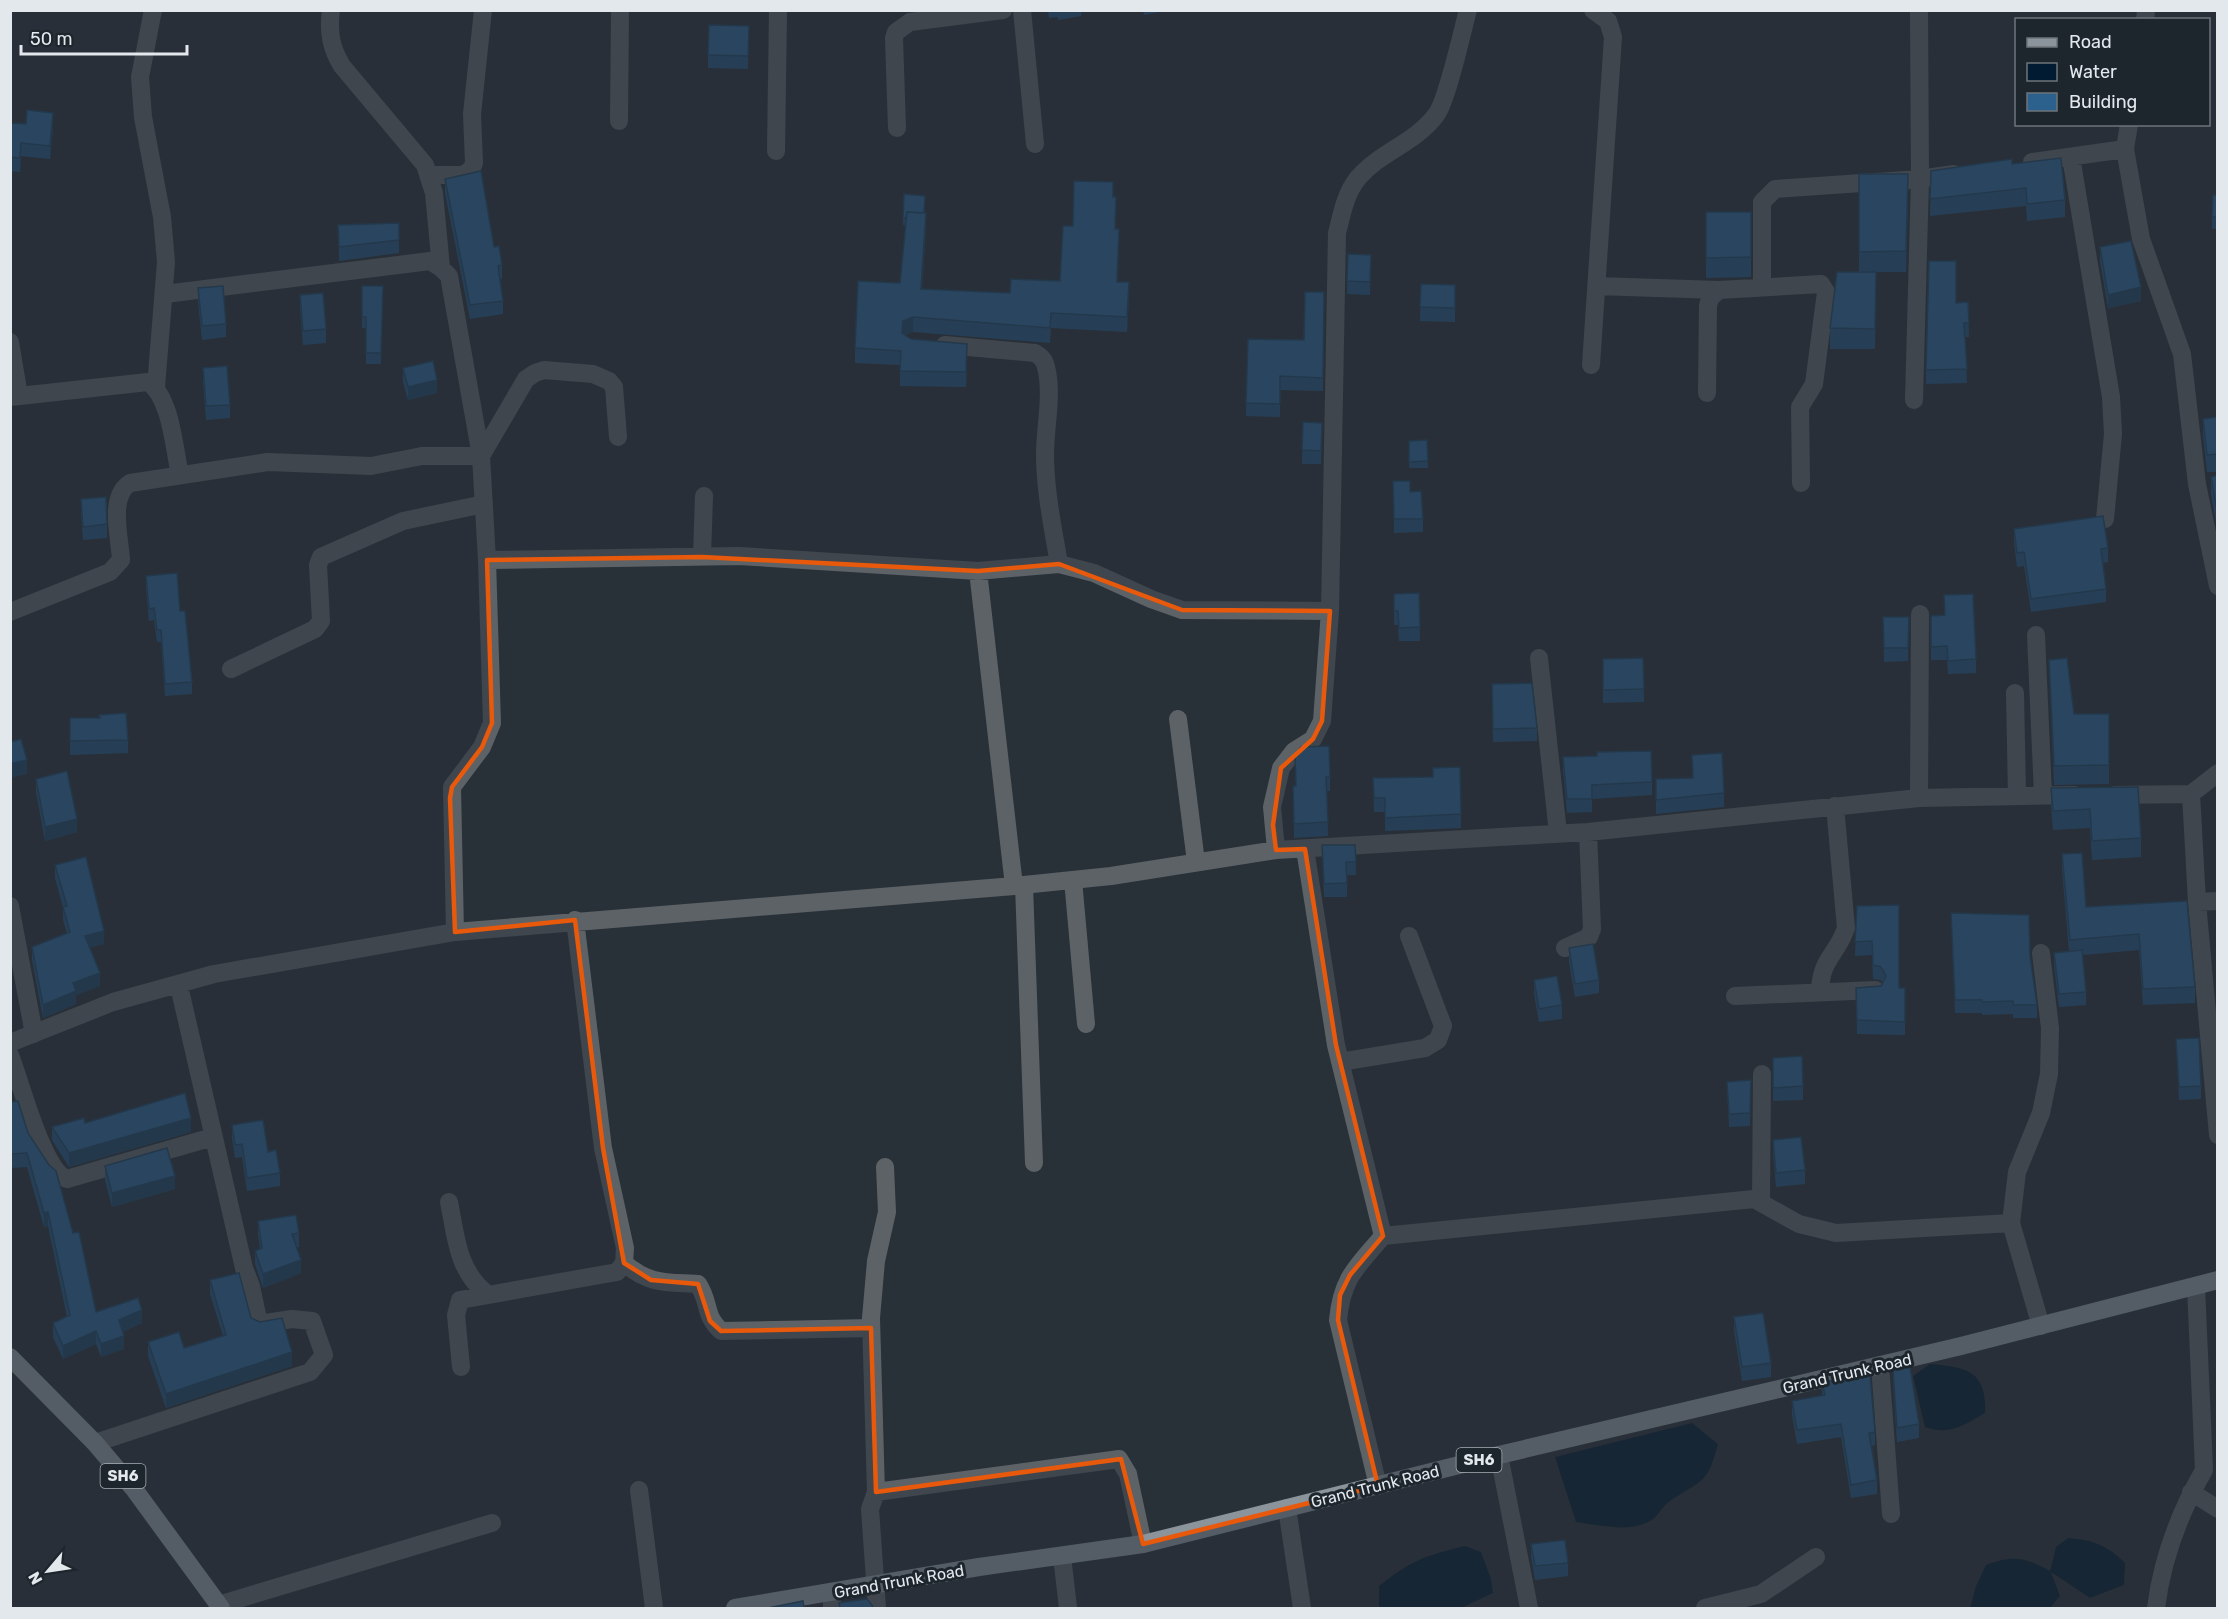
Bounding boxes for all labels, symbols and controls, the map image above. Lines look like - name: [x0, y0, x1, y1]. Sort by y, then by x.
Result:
- scale bar: [21, 18, 188, 56]
- legend: [2015, 18, 2210, 126]
- text: 50 m: [30, 28, 73, 50]
- text: Road: [2069, 31, 2112, 53]
- text: Water: [2069, 61, 2117, 83]
- text: Building: [2069, 91, 2137, 113]
- street label: Grand Trunk Road: [1781, 1349, 1913, 1398]
- road number: SH6: [1456, 1448, 1502, 1472]
- street label: Grand Trunk Road: [1309, 1461, 1441, 1512]
- road number: SH6: [100, 1464, 146, 1488]
- north arrow: [18, 1541, 78, 1601]
- street label: Grand Trunk Road: [833, 1561, 966, 1602]
- text: N: [24, 1568, 46, 1588]

